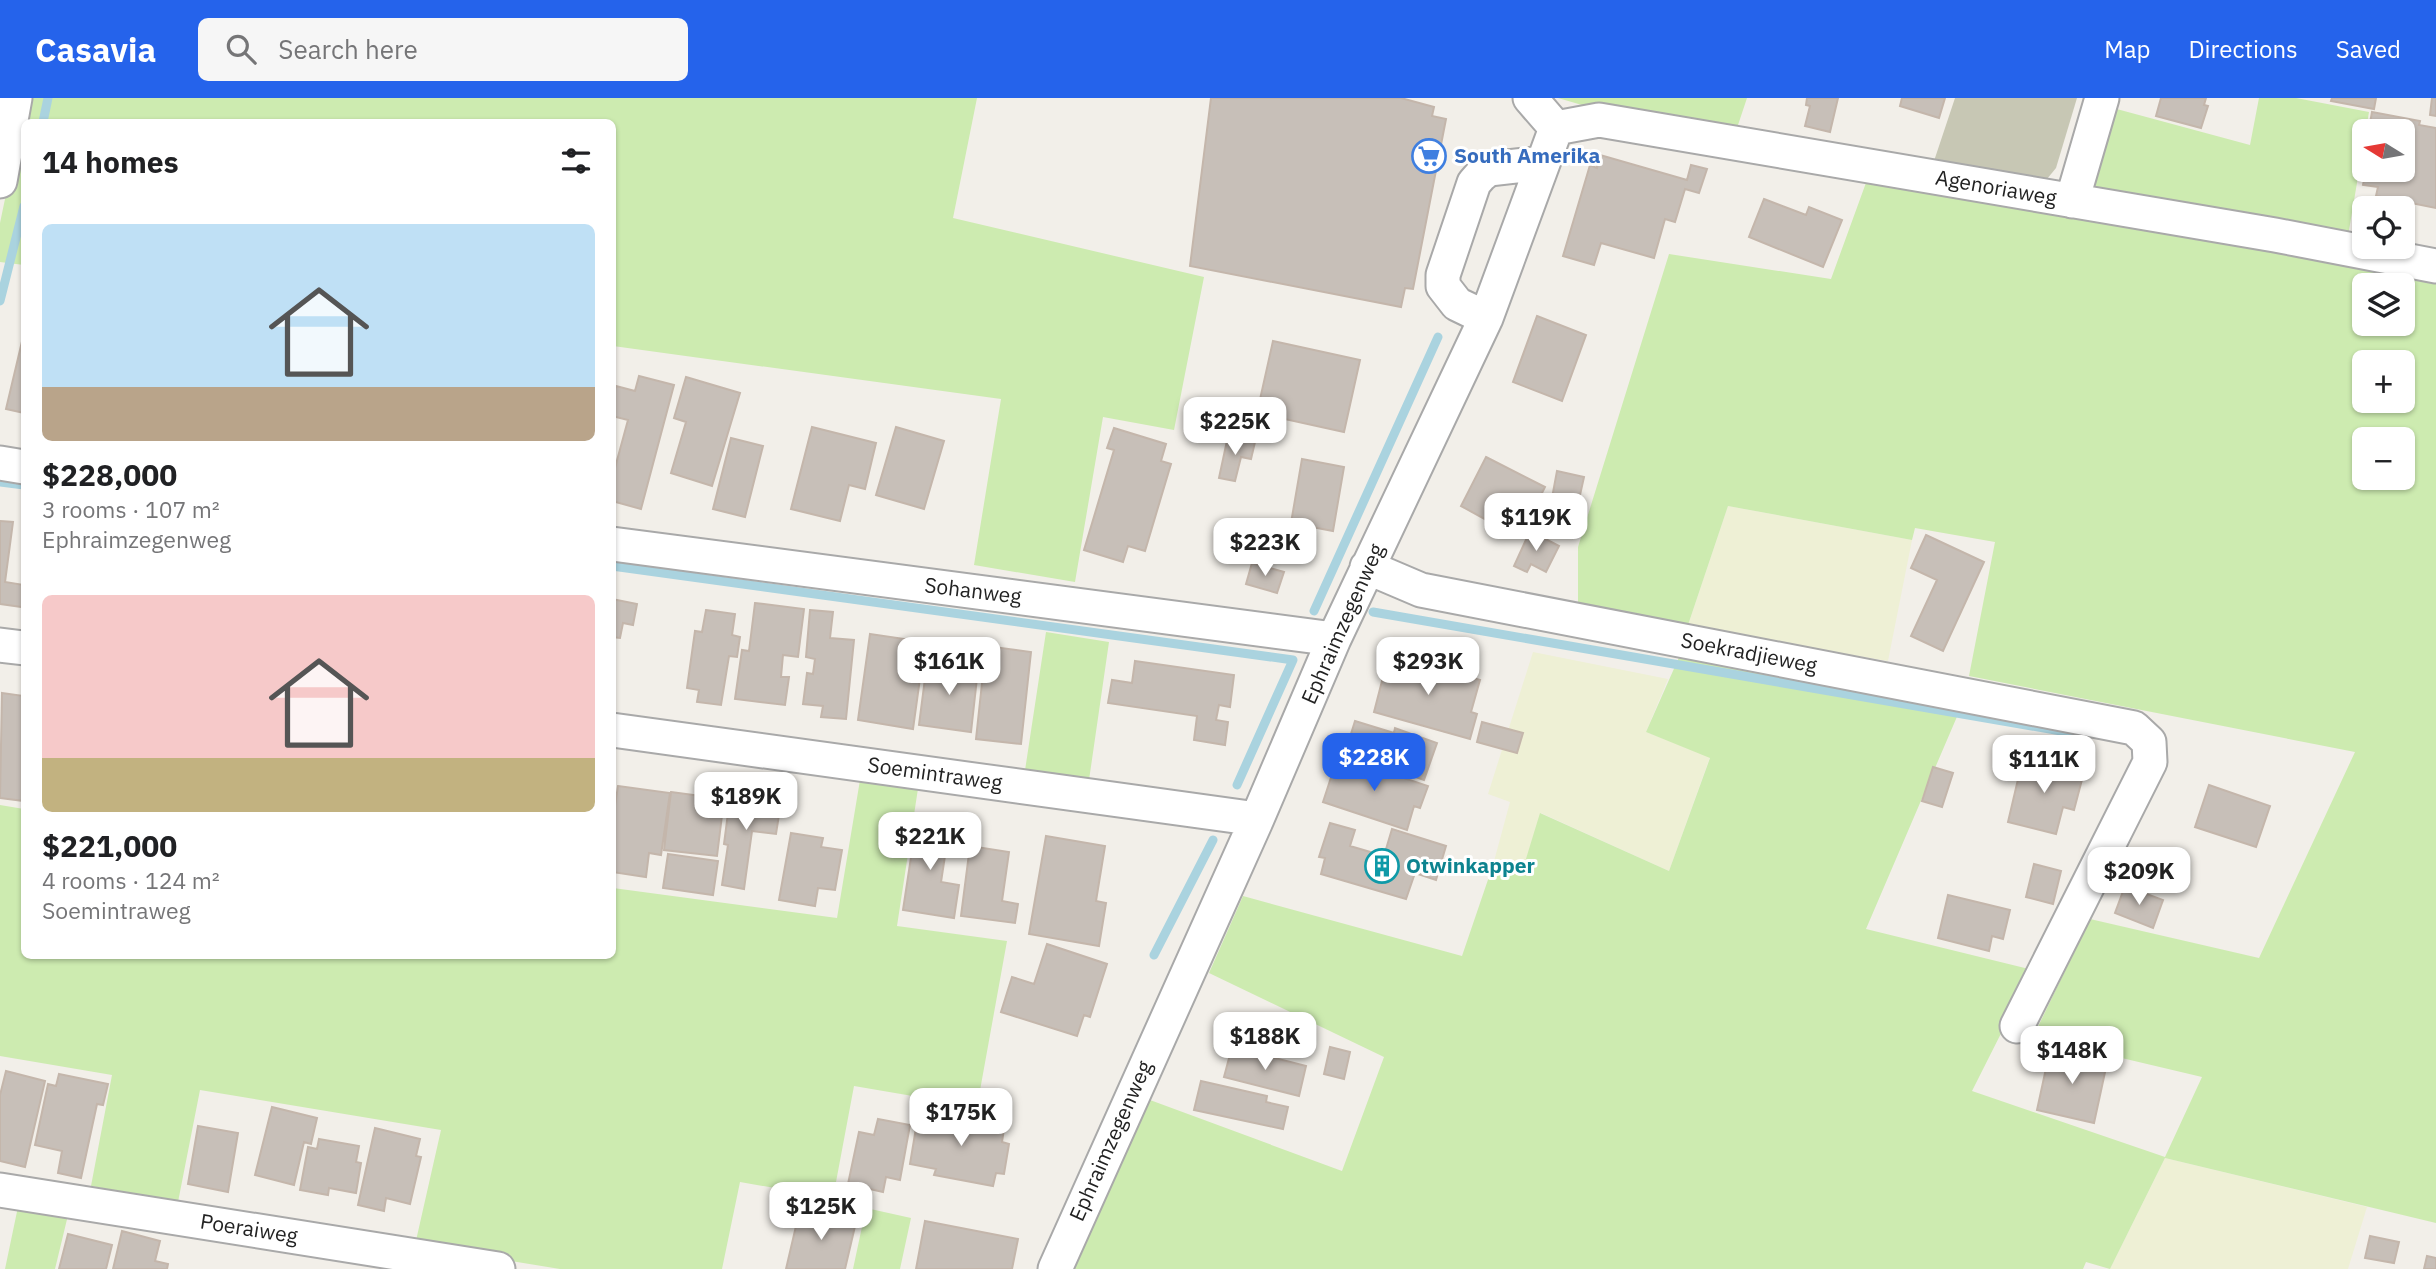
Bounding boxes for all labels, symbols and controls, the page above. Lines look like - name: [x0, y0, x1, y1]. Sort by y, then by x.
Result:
- search box: [198, 18, 688, 81]
- text: Casavia: [35, 28, 156, 71]
- icon: search: [222, 30, 260, 68]
- text: Search here: [278, 32, 418, 66]
- text: Map: [2104, 33, 2150, 65]
- text: Directions: [2188, 33, 2298, 65]
- text: Saved: [2336, 33, 2401, 65]
- north arrow: [2352, 119, 2415, 182]
- map controls: [2352, 119, 2415, 490]
- supermarket icon: South Amerika: [1410, 137, 1448, 175]
- place label: South Amerika: [1454, 141, 1601, 169]
- text: 14 homes: [42, 142, 179, 181]
- icon: filters: [557, 142, 595, 180]
- street label: Agenoriaweg: [1933, 163, 2059, 211]
- button: locate: [2352, 196, 2415, 259]
- icon: home: [256, 269, 382, 395]
- button: layers: [2352, 273, 2415, 336]
- button: +: [2352, 350, 2415, 413]
- pin: $225K: [1186, 398, 1284, 457]
- text: $225K: [1199, 405, 1271, 435]
- button: −: [2352, 427, 2415, 490]
- text: $228,000: [42, 455, 177, 494]
- text: 3 rooms · 107 m²: [42, 494, 220, 524]
- pin: $119K: [1487, 494, 1585, 553]
- text: $119K: [1500, 501, 1572, 531]
- pin: $223K: [1216, 518, 1314, 578]
- text: Ephraimzegenweg: [42, 524, 231, 554]
- text: $223K: [1229, 526, 1301, 556]
- street label: Ephraimzegenweg: [1294, 539, 1390, 708]
- street label: Sohanweg: [923, 570, 1023, 610]
- street label: Soekradjieweg: [1679, 625, 1820, 679]
- pin: $161K: [900, 638, 998, 697]
- pin: $293K: [1379, 638, 1477, 697]
- icon: home: [256, 640, 382, 766]
- text: $161K: [913, 645, 985, 675]
- text: $293K: [1392, 645, 1464, 675]
- pin: $228K: [1325, 734, 1423, 793]
- pin: $111K: [1995, 736, 2093, 795]
- text: $228K: [1338, 741, 1410, 771]
- text: $111K: [2008, 743, 2080, 773]
- street label: Soemintraweg: [866, 750, 1004, 796]
- pin: $189K: [697, 772, 795, 832]
- text: $189K: [710, 780, 782, 810]
- pin: $221K: [881, 812, 979, 872]
- text: $221K: [894, 820, 966, 850]
- text: $221,000: [42, 826, 177, 865]
- building icon: Otwinkapper: [1363, 847, 1401, 885]
- pin: $209K: [2090, 848, 2188, 907]
- place label: Otwinkapper: [1406, 851, 1536, 879]
- text: $209K: [2103, 855, 2175, 885]
- text: 4 rooms · 124 m²: [42, 865, 220, 895]
- text: Soemintraweg: [42, 895, 191, 925]
- pin: $188K: [1216, 1012, 1314, 1072]
- text: $188K: [1229, 1020, 1301, 1050]
- pin: $148K: [2023, 1026, 2121, 1086]
- text: $148K: [2036, 1034, 2108, 1064]
- street label: Ephraimzegenweg: [1062, 1056, 1158, 1225]
- pin: $175K: [912, 1088, 1010, 1148]
- text: $175K: [925, 1096, 997, 1126]
- pin: $125K: [772, 1182, 870, 1242]
- text: $125K: [785, 1190, 857, 1220]
- street label: Poeraiweg: [198, 1206, 300, 1250]

